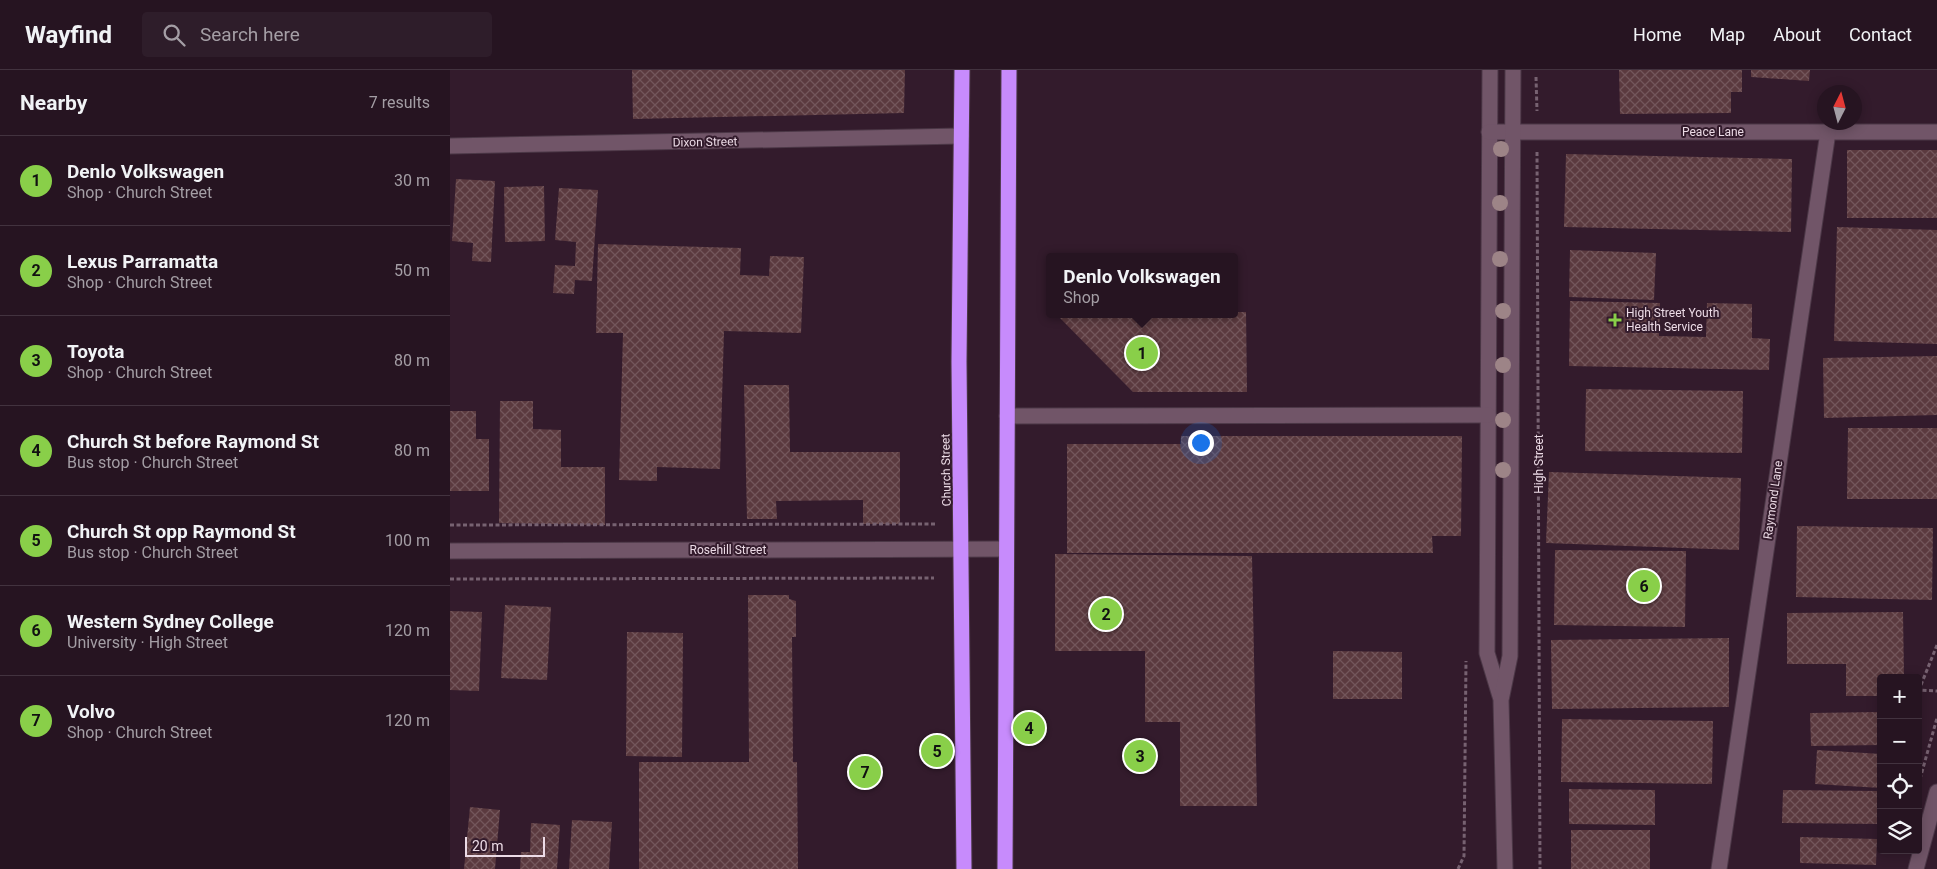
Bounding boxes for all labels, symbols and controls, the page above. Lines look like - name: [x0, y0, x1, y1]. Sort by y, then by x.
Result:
- search box: [142, 12, 492, 57]
- text: Wayfind: [25, 21, 112, 49]
- icon: search: [160, 21, 188, 49]
- text: Search here: [200, 23, 300, 46]
- text: Home: [1633, 24, 1682, 45]
- text: Map: [1710, 24, 1745, 45]
- text: About: [1773, 24, 1821, 45]
- text: Contact: [1849, 24, 1912, 45]
- north arrow: [1817, 85, 1862, 130]
- text: Nearby: [20, 91, 87, 115]
- text: 7 results: [369, 93, 430, 112]
- street label: Peace Lane: [1682, 125, 1744, 139]
- street label: Dixon Street: [673, 134, 738, 150]
- text: Denlo Volkswagen: [67, 160, 224, 183]
- text: 1: [31, 171, 41, 190]
- text: 30 m: [394, 171, 430, 190]
- text: Shop · Church Street: [67, 183, 212, 202]
- text: Lexus Parramatta: [67, 250, 218, 273]
- popup: [1046, 253, 1238, 318]
- text: 2: [31, 261, 41, 280]
- text: 50 m: [394, 261, 430, 280]
- text: Denlo Volkswagen: [1063, 265, 1221, 288]
- text: Shop · Church Street: [67, 273, 212, 292]
- text: Shop: [1063, 288, 1100, 307]
- place label: High Street Youth Health Service: [1626, 306, 1719, 334]
- marker: High Street Youth Health Service: [1608, 313, 1622, 327]
- pin: 1: [1126, 334, 1158, 372]
- text: Toyota: [67, 340, 125, 363]
- text: 3: [31, 351, 41, 370]
- text: 80 m: [394, 351, 430, 370]
- text: Shop · Church Street: [67, 363, 212, 382]
- text: Church St before Raymond St: [67, 430, 319, 453]
- your location: [1188, 430, 1214, 456]
- street label: Church Street: [938, 434, 954, 506]
- street label: High Street: [1532, 434, 1546, 494]
- text: 4: [31, 441, 41, 460]
- text: 80 m: [394, 441, 430, 460]
- text: Bus stop · Church Street: [67, 453, 238, 472]
- street label: Raymond Lane: [1761, 460, 1785, 540]
- text: Church St opp Raymond St: [67, 520, 296, 543]
- text: 5: [31, 531, 41, 550]
- text: 100 m: [385, 531, 430, 550]
- text: Bus stop · Church Street: [67, 543, 238, 562]
- street label: Rosehill Street: [690, 543, 766, 557]
- pin: 6: [1628, 567, 1660, 605]
- pin: 2: [1090, 595, 1122, 633]
- text: Western Sydney College: [67, 610, 274, 633]
- text: 6: [31, 621, 41, 640]
- text: 120 m: [385, 621, 430, 640]
- text: University · High Street: [67, 633, 228, 652]
- map controls: [1877, 674, 1922, 854]
- button: +: [1877, 674, 1922, 719]
- text: Volvo: [67, 700, 115, 723]
- pin: 4: [1013, 709, 1045, 747]
- text: 7: [31, 711, 41, 730]
- text: 120 m: [385, 711, 430, 730]
- button: −: [1877, 719, 1922, 764]
- text: Shop · Church Street: [67, 723, 212, 742]
- pin: 5: [921, 732, 953, 770]
- pin: 3: [1124, 737, 1156, 775]
- pin: 7: [849, 753, 881, 791]
- button: locate: [1877, 764, 1922, 809]
- button: layers: [1877, 809, 1922, 854]
- scale bar: [465, 834, 545, 857]
- text: 20 m: [472, 838, 504, 854]

